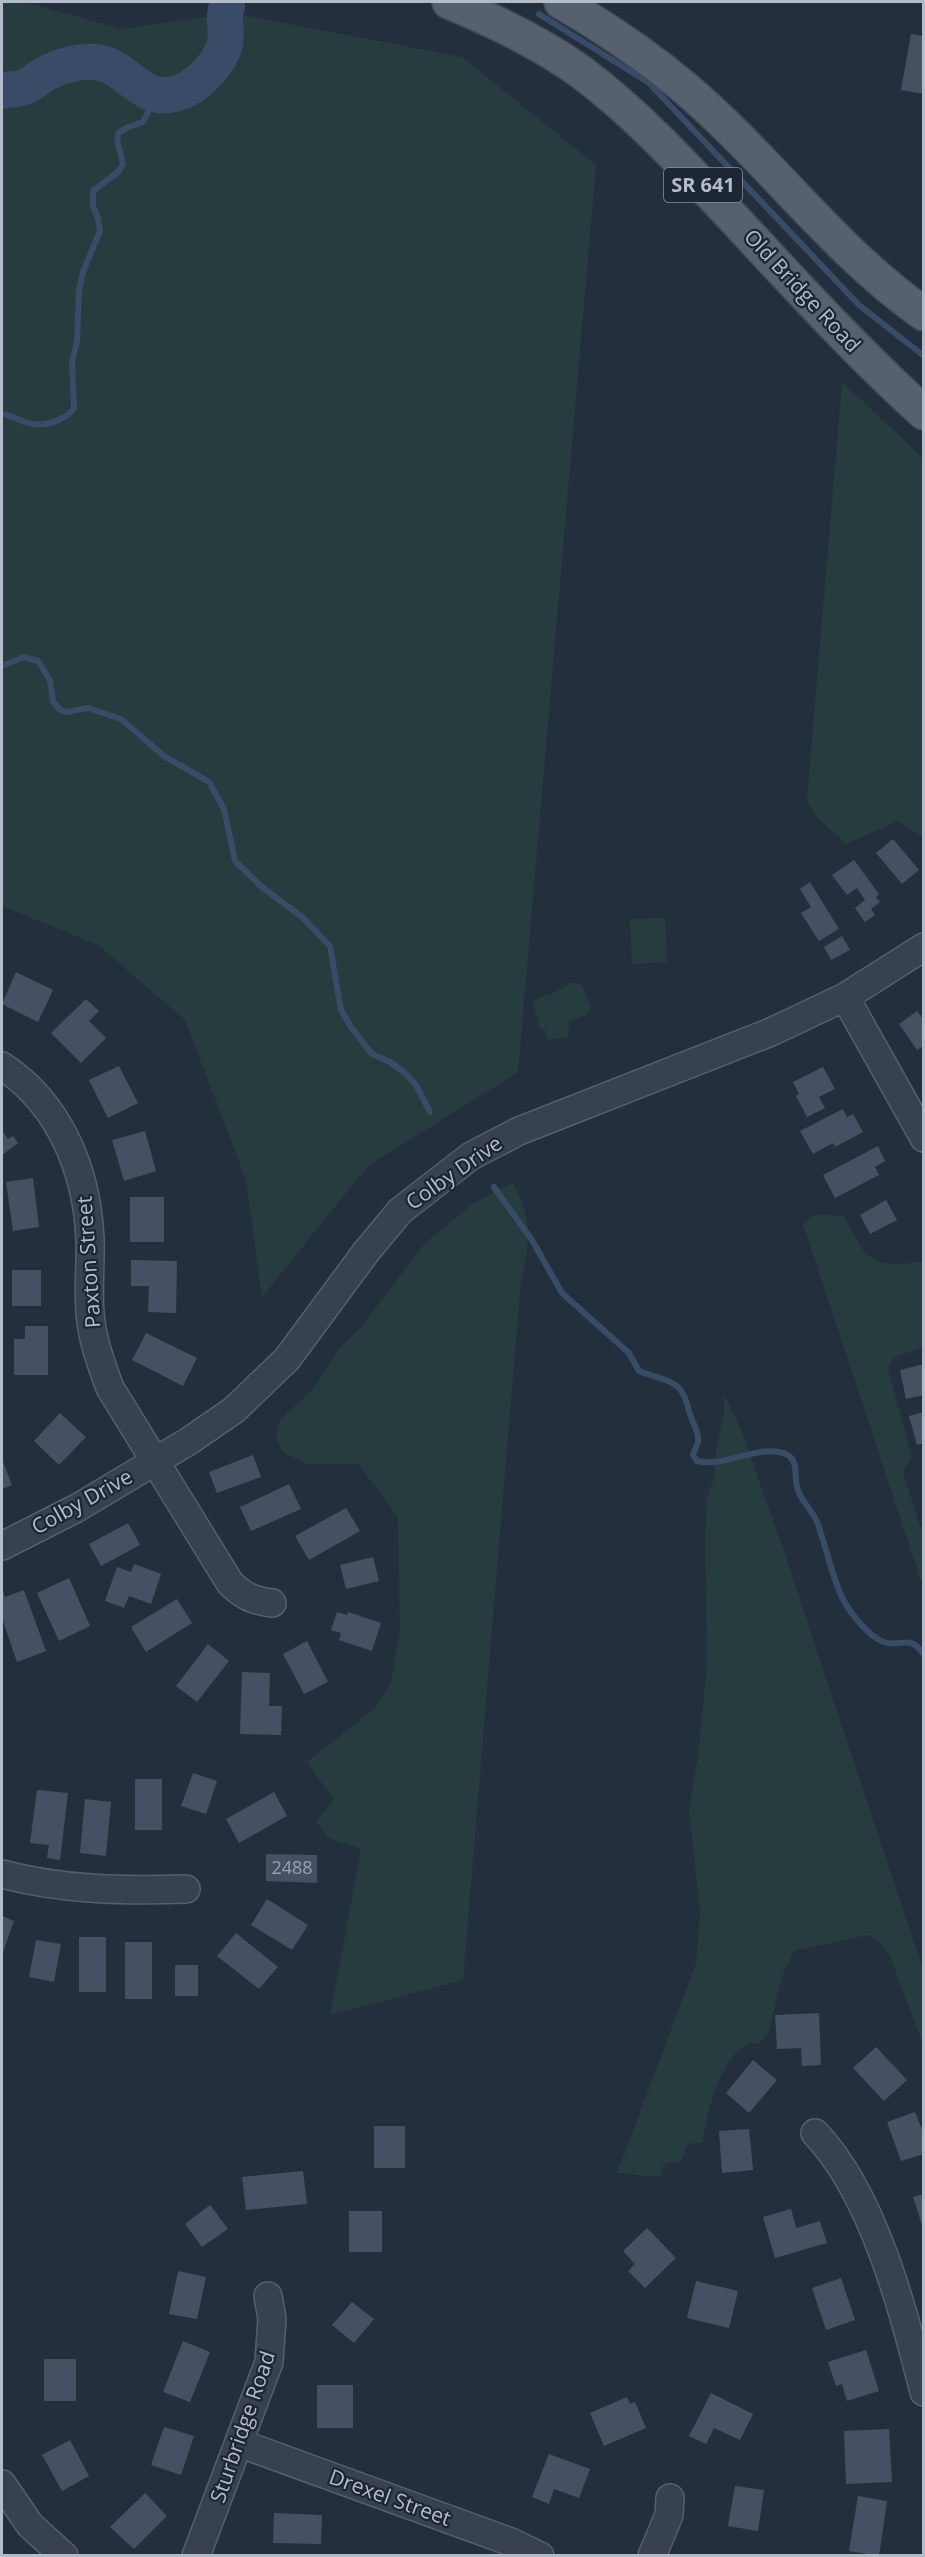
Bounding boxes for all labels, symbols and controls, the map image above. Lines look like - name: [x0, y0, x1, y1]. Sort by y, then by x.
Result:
- road number: SR 641: [664, 168, 742, 202]
- street label: Old Bridge Road: [738, 223, 867, 358]
- street label: Colby Drive: [400, 1129, 507, 1216]
- street label: Paxton Street: [69, 1195, 107, 1329]
- street label: Colby Drive: [26, 1462, 137, 1540]
- house number: 2488: [271, 1855, 313, 1879]
- street label: Sturbridge Road: [203, 2347, 281, 2506]
- street label: Drexel Street: [326, 2462, 455, 2532]

